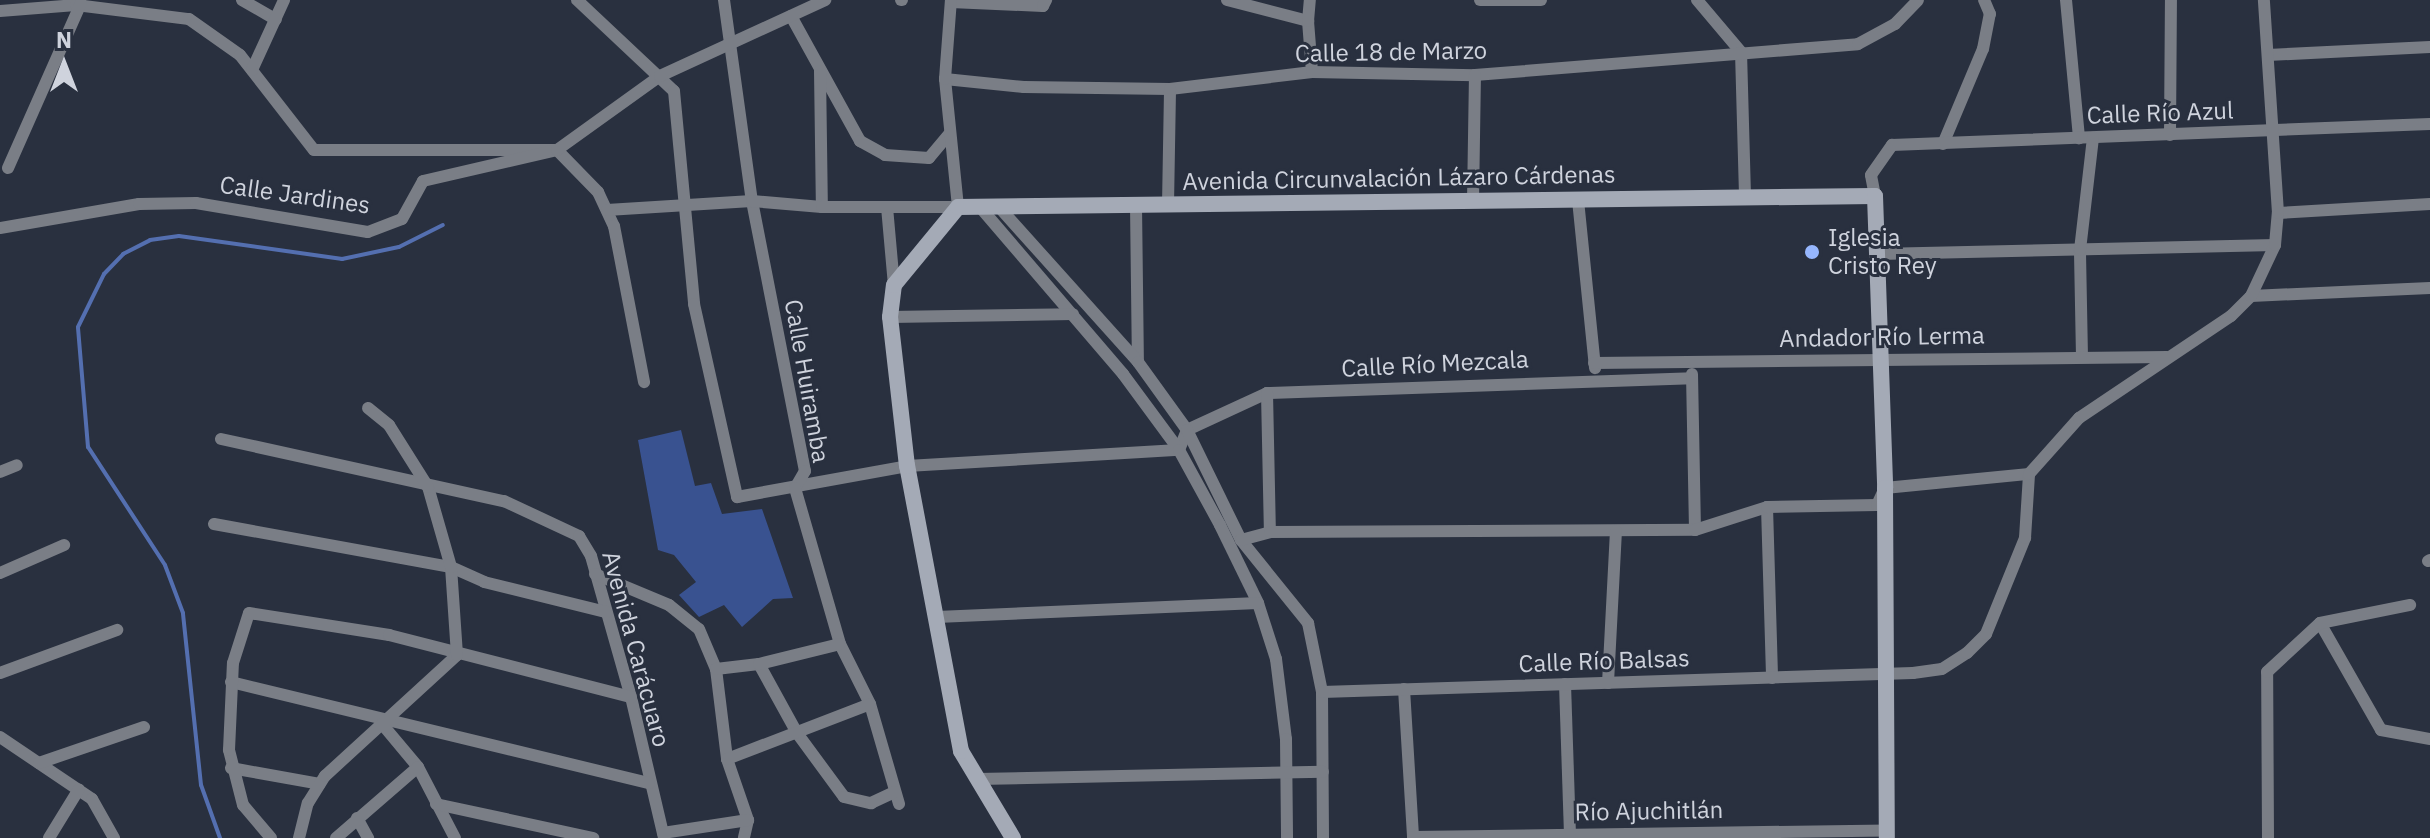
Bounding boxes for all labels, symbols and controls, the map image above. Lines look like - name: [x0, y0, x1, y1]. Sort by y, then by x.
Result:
- north arrow: [24, 24, 104, 104]
- text: N: [56, 25, 72, 54]
- street label: Calle 18 de Marzo: [1295, 36, 1487, 68]
- street label: Calle Río Azul: [2086, 96, 2234, 130]
- street label: Avenida Circunvalación Lázaro Cárdenas: [1182, 160, 1616, 196]
- street label: Calle Jardines: [218, 170, 372, 220]
- place label: Iglesia Cristo Rey: [1828, 224, 1937, 280]
- marker: Iglesia Cristo Rey: [1803, 243, 1821, 261]
- street label: Calle Huiramba: [778, 297, 836, 465]
- street label: Andador Río Lerma: [1779, 321, 1985, 353]
- street label: Calle Río Mezcala: [1341, 345, 1529, 383]
- street label: Avenida Carácuaro: [596, 548, 676, 750]
- street label: Calle Río Balsas: [1518, 644, 1690, 678]
- street label: Río Ajuchitlán: [1574, 795, 1724, 827]

